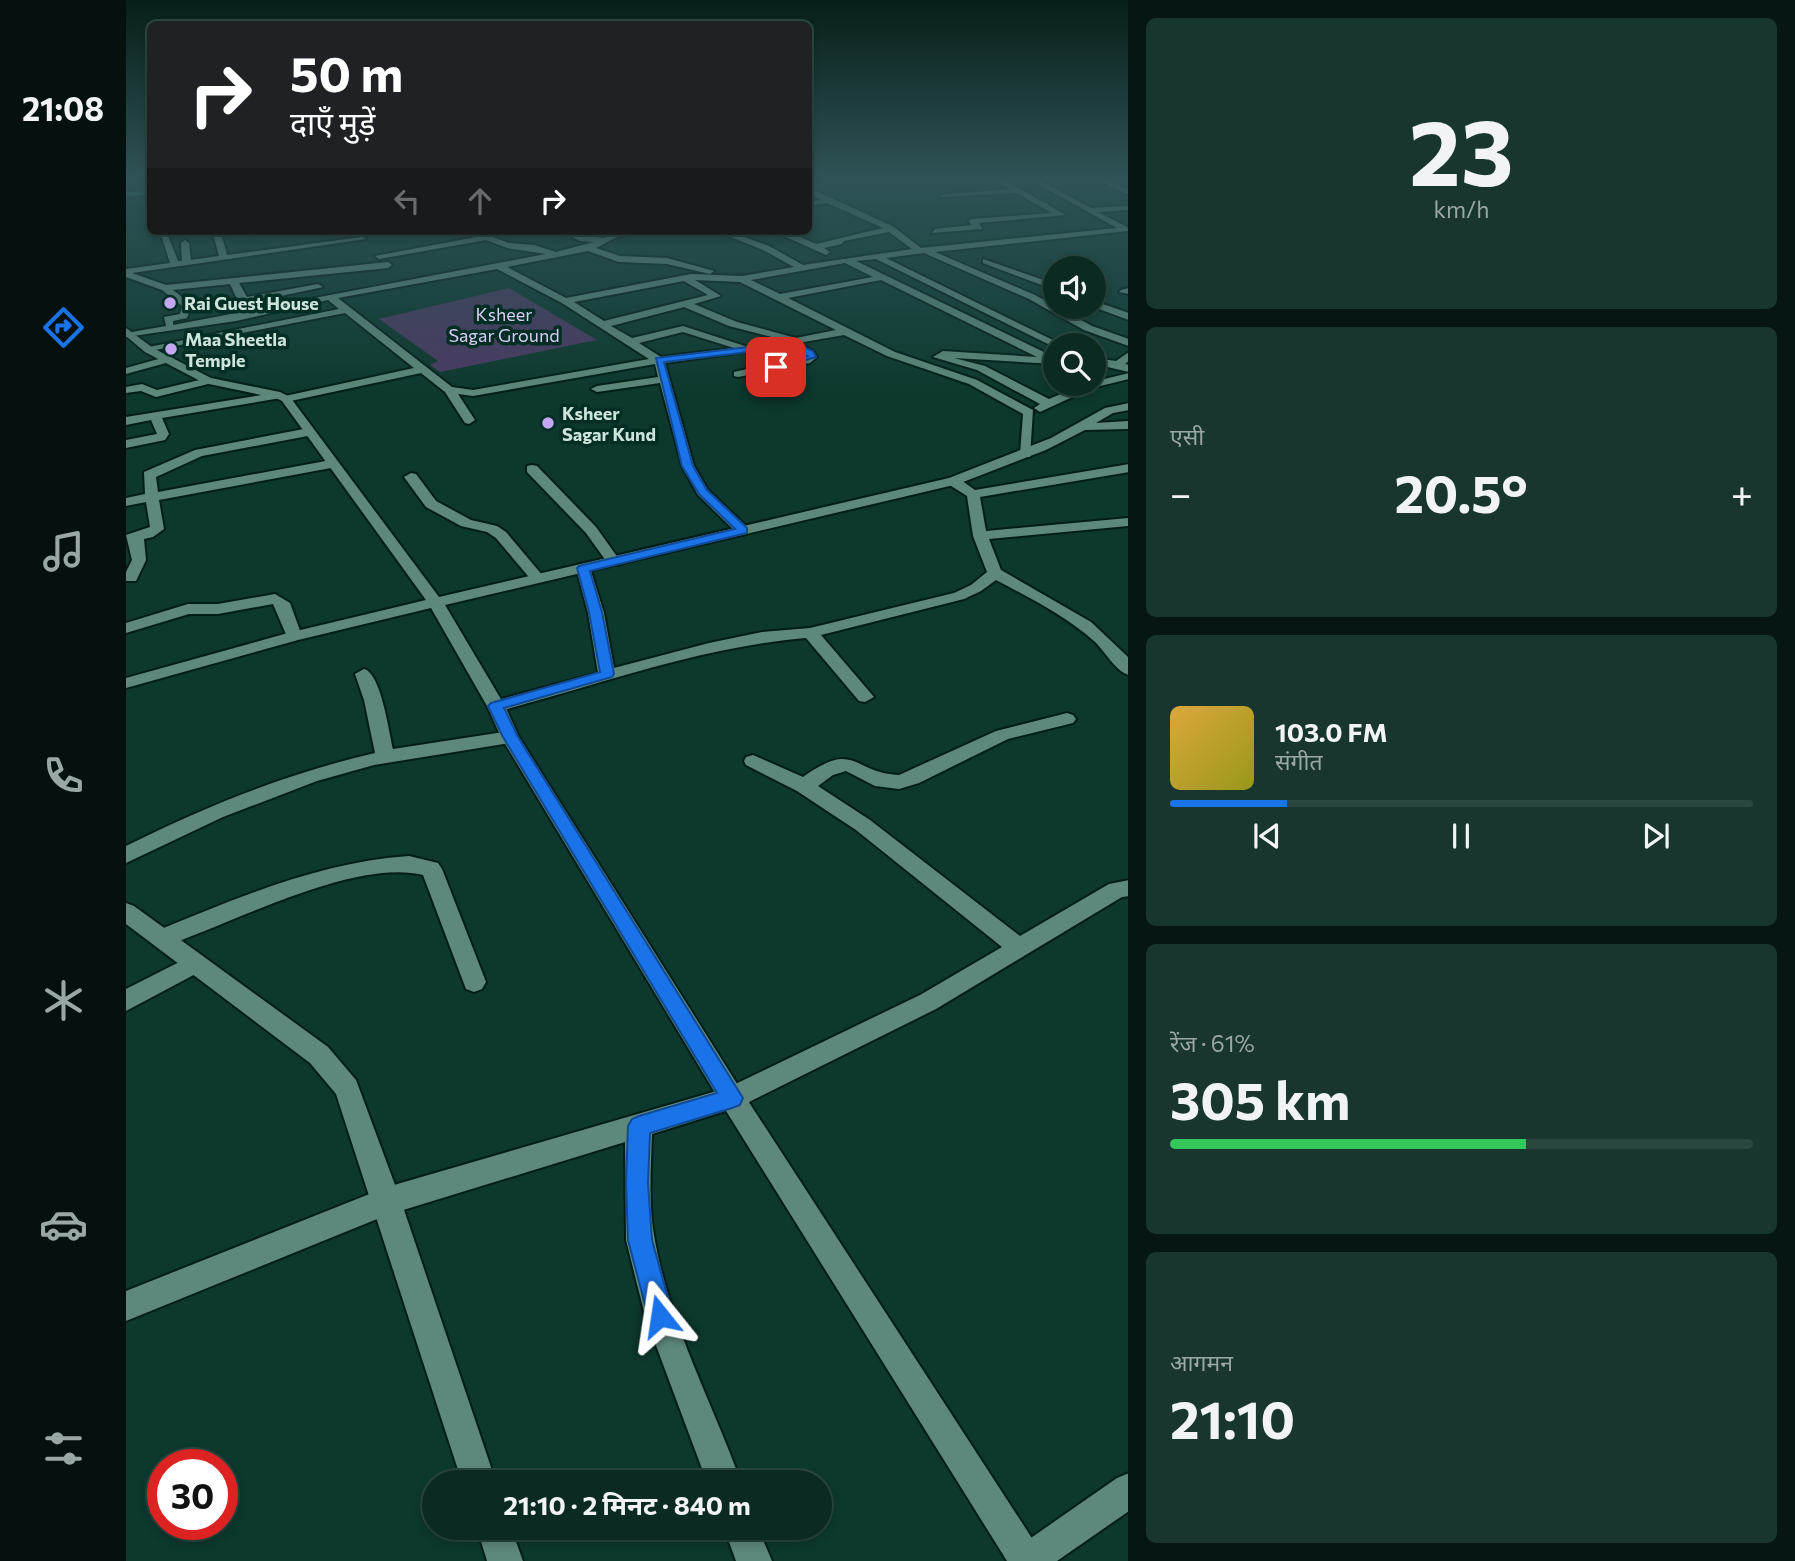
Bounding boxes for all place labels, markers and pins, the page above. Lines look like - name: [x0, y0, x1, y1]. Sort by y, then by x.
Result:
- place label: Rai Guest House: [184, 292, 319, 314]
- marker: Rai Guest House: [162, 295, 178, 311]
- place label: Maa Sheetla Temple: [185, 328, 287, 371]
- pin: [746, 337, 806, 397]
- marker: Maa Sheetla Temple: [163, 341, 179, 357]
- place label: Ksheer Sagar Kund: [562, 402, 656, 445]
- marker: Ksheer Sagar Kund: [540, 415, 556, 431]

